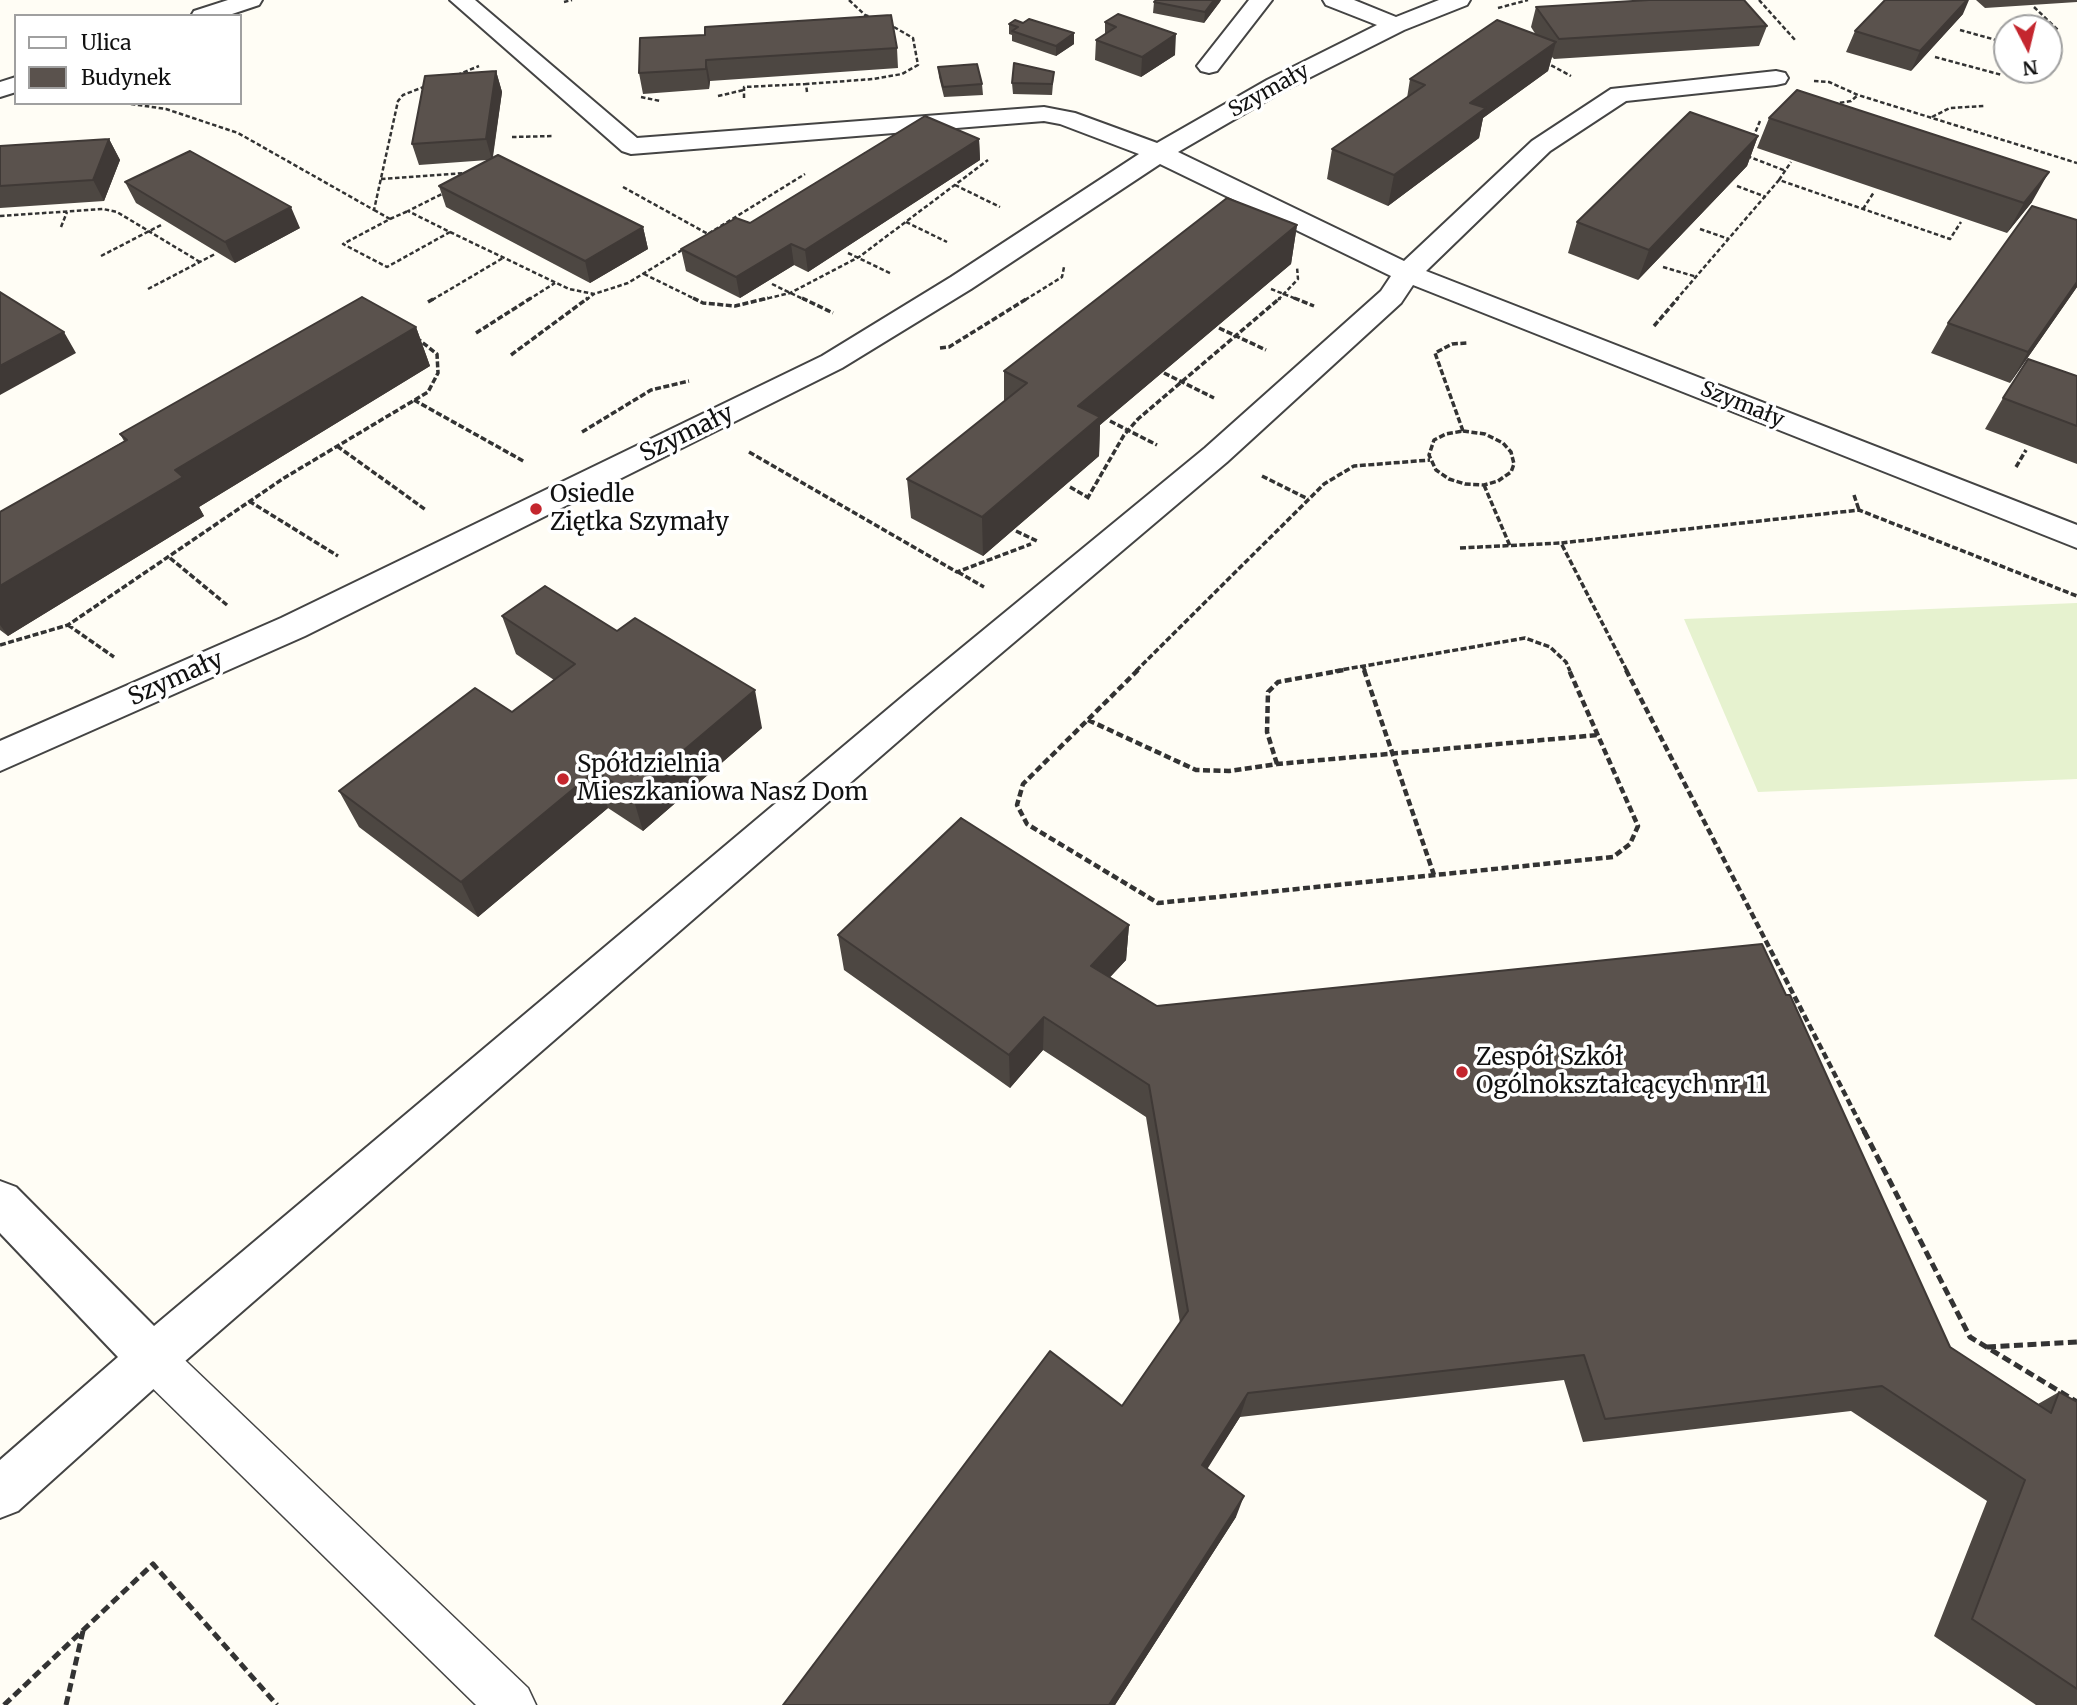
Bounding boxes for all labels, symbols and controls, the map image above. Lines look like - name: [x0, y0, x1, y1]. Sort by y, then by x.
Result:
- legend: [14, 14, 242, 105]
- north arrow: [1993, 14, 2063, 84]
- text: Ulica: [81, 29, 131, 56]
- text: N: [2021, 55, 2039, 81]
- street label: Szymały: [1224, 59, 1314, 123]
- text: Budynek: [81, 64, 171, 91]
- street label: Szymały: [1697, 377, 1787, 433]
- street label: Szymały: [636, 399, 738, 469]
- place label: Osiedle Ziętka Szymały: [550, 481, 729, 537]
- marker: Osiedle Ziętka Szymały: [528, 501, 544, 517]
- street label: Szymały: [124, 645, 228, 713]
- place label: Spółdzielnia Mieszkaniowa Nasz Dom: [577, 751, 868, 807]
- marker: Spółdzielnia Mieszkaniowa Nasz Dom: [555, 771, 571, 787]
- place label: Zespół Szkół Ogólnokształcących nr 11: [1476, 1044, 1767, 1100]
- marker: Zespół Szkół Ogólnokształcących nr 11: [1454, 1064, 1470, 1080]

